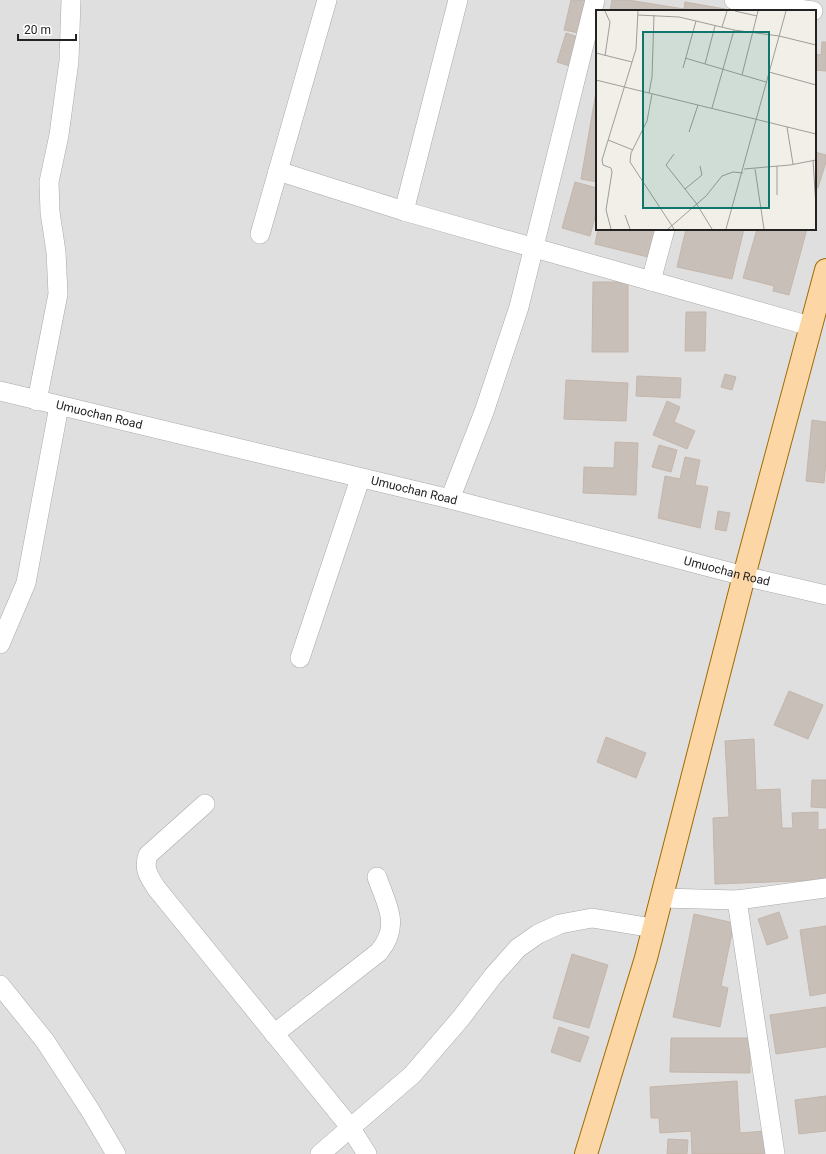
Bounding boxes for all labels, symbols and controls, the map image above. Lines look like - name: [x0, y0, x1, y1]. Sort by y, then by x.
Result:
- inset map: [596, 10, 816, 230]
- scale bar: [18, 16, 76, 42]
- text: 20 m: [24, 23, 51, 37]
- street label: Umuochan Road: [55, 398, 144, 432]
- street label: Umuochan Road: [370, 473, 459, 508]
- street label: Umuochan Road: [682, 554, 771, 589]

